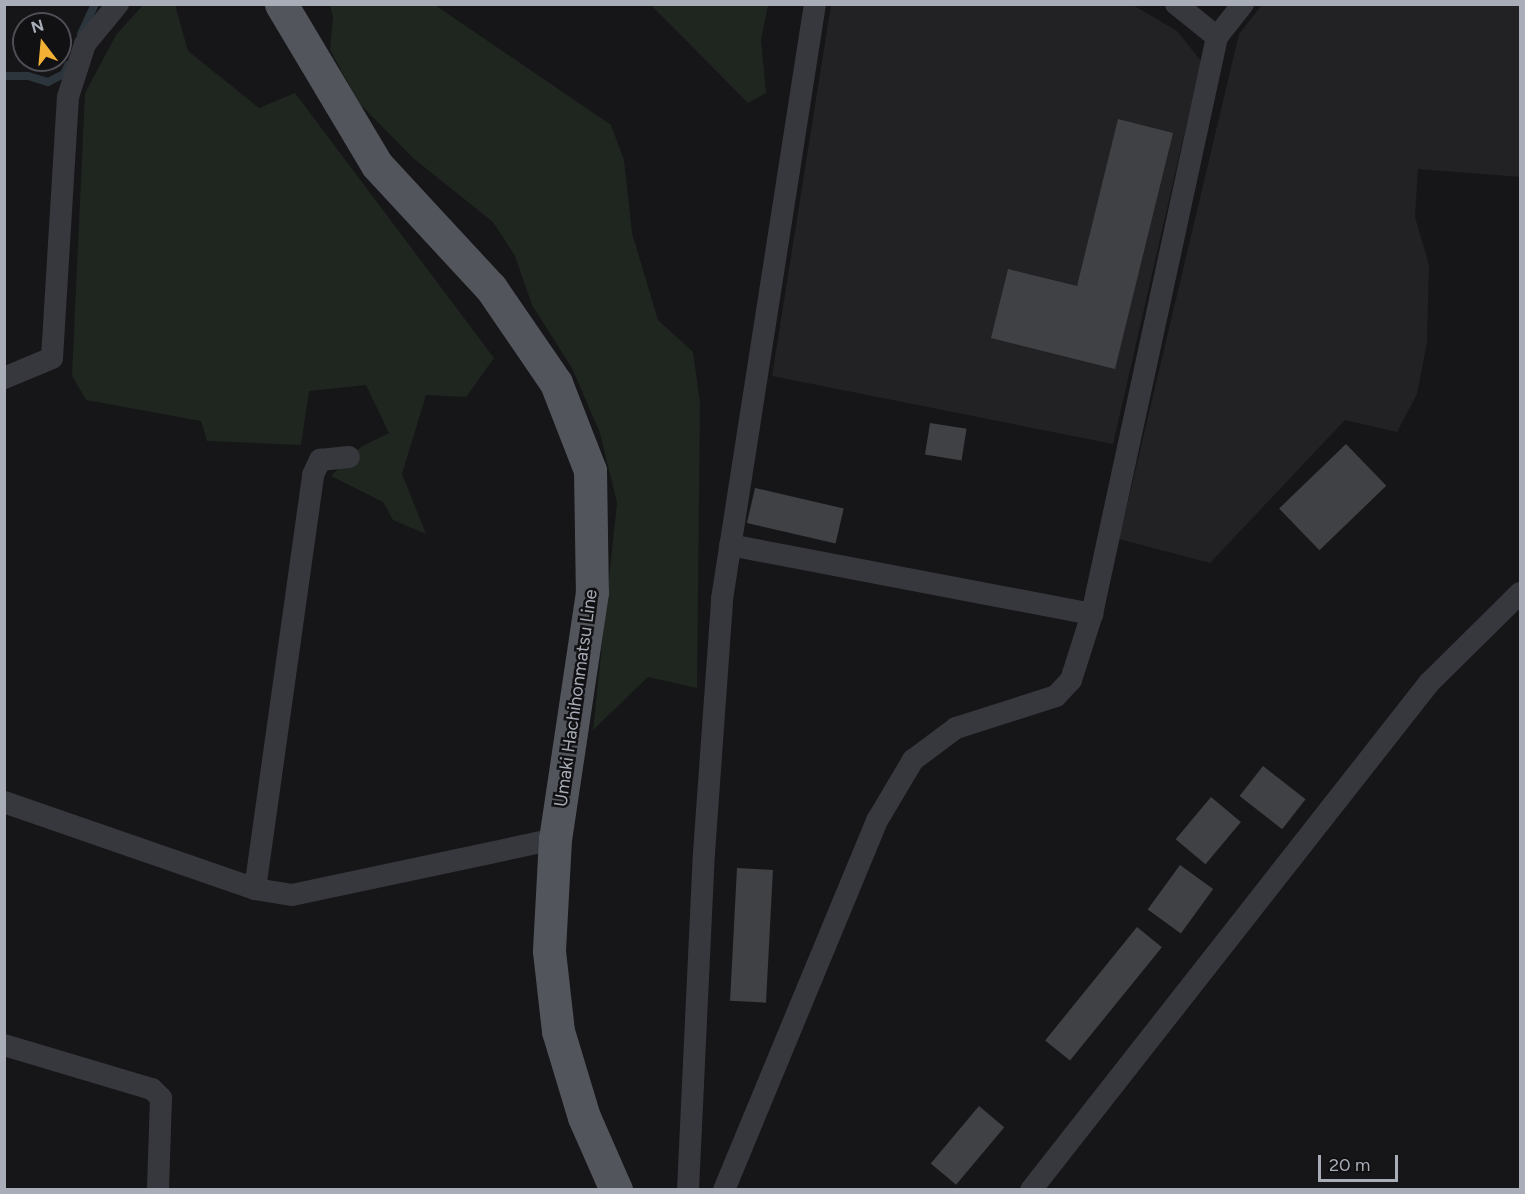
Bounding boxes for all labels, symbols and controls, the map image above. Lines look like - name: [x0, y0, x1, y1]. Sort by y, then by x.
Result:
- north arrow: [12, 12, 72, 72]
- text: N: [29, 15, 46, 37]
- street label: Umaki Hachihonmatsu Line: [550, 588, 602, 808]
- scale bar: [1321, 1143, 1400, 1181]
- text: 20 m: [1329, 1154, 1370, 1176]

